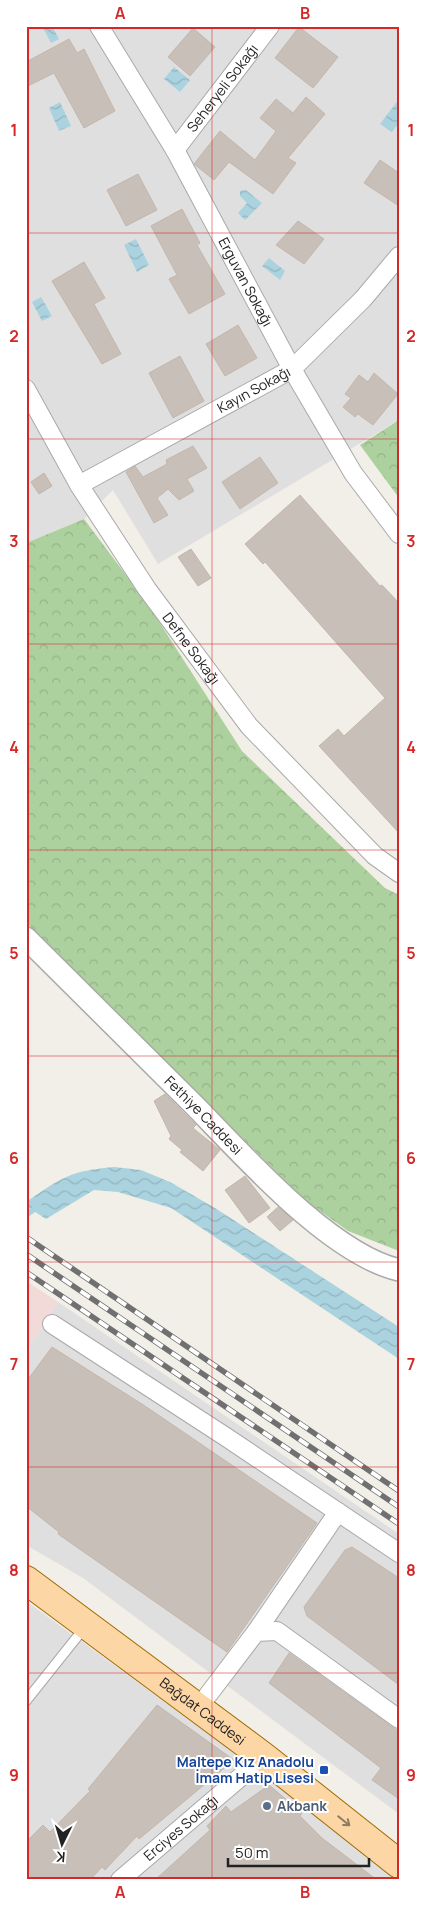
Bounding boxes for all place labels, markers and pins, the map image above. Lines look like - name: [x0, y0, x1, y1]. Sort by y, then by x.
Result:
- place label: Maltepe Kız Anadolu İmam Hatip Lisesi: [177, 1752, 314, 1787]
- marker: Maltepe Kız Anadolu İmam Hatip Lisesi: [318, 1764, 330, 1776]
- place label: Akbank: [277, 1796, 327, 1815]
- marker: Akbank: [261, 1800, 273, 1812]

